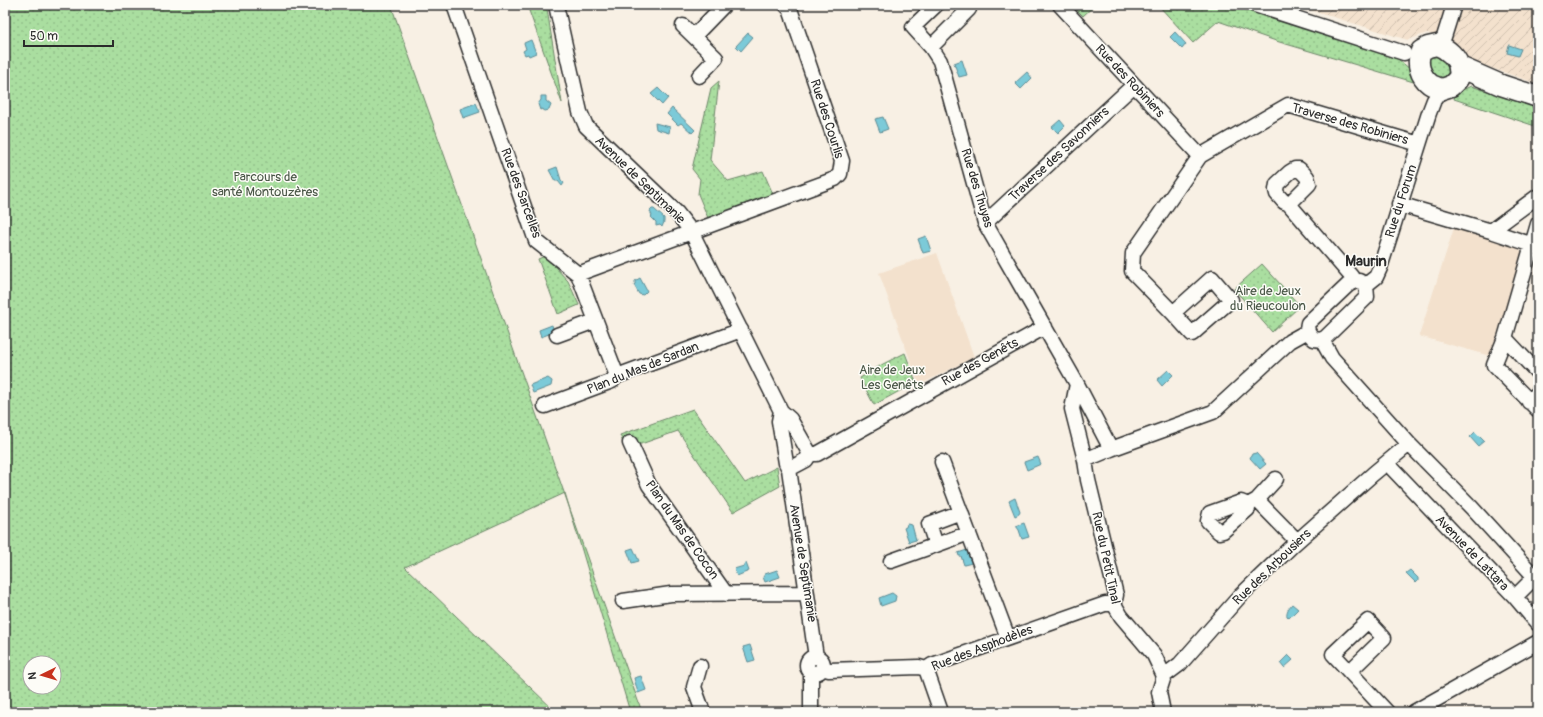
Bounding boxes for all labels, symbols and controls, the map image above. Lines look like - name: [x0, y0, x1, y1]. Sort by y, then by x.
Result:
- scale bar: [24, 22, 113, 48]
- text: 50 m: [30, 29, 58, 44]
- street label: Rue des Robiniers: [1092, 41, 1168, 121]
- street label: Rue des Courlis: [807, 77, 847, 161]
- street label: Traverse des Robiniers: [1290, 100, 1410, 148]
- street label: Traverse des Savonniers: [1006, 103, 1113, 205]
- street label: Avenue de Septimanie: [592, 133, 689, 228]
- street label: Rue des Sarcelles: [497, 146, 545, 240]
- street label: Rue des Thuyas: [957, 146, 997, 230]
- street label: Rue du Forum: [1382, 163, 1420, 239]
- park label: Parcours de santé Montouzères: [212, 169, 318, 200]
- district label: Maurin: [1345, 252, 1387, 271]
- park label: Aire de Jeux du Rieucoulon: [1230, 283, 1306, 314]
- street label: Rue des Genêts: [939, 334, 1021, 390]
- street label: Plan du Mas de Sardan: [585, 338, 701, 398]
- park label: Aire de Jeux Les Genêts: [859, 362, 925, 393]
- street label: Plan du Mas de Cocon: [642, 477, 722, 583]
- street label: Avenue de Septimanie: [786, 503, 820, 624]
- street label: Rue du Petit Tinal: [1088, 510, 1124, 606]
- street label: Avenue de Lattara: [1432, 512, 1512, 594]
- street label: Rue des Arbousiers: [1229, 525, 1315, 608]
- street label: Rue des Asphodèles: [929, 621, 1035, 675]
- north arrow: [22, 655, 62, 695]
- text: N: [26, 671, 39, 680]

